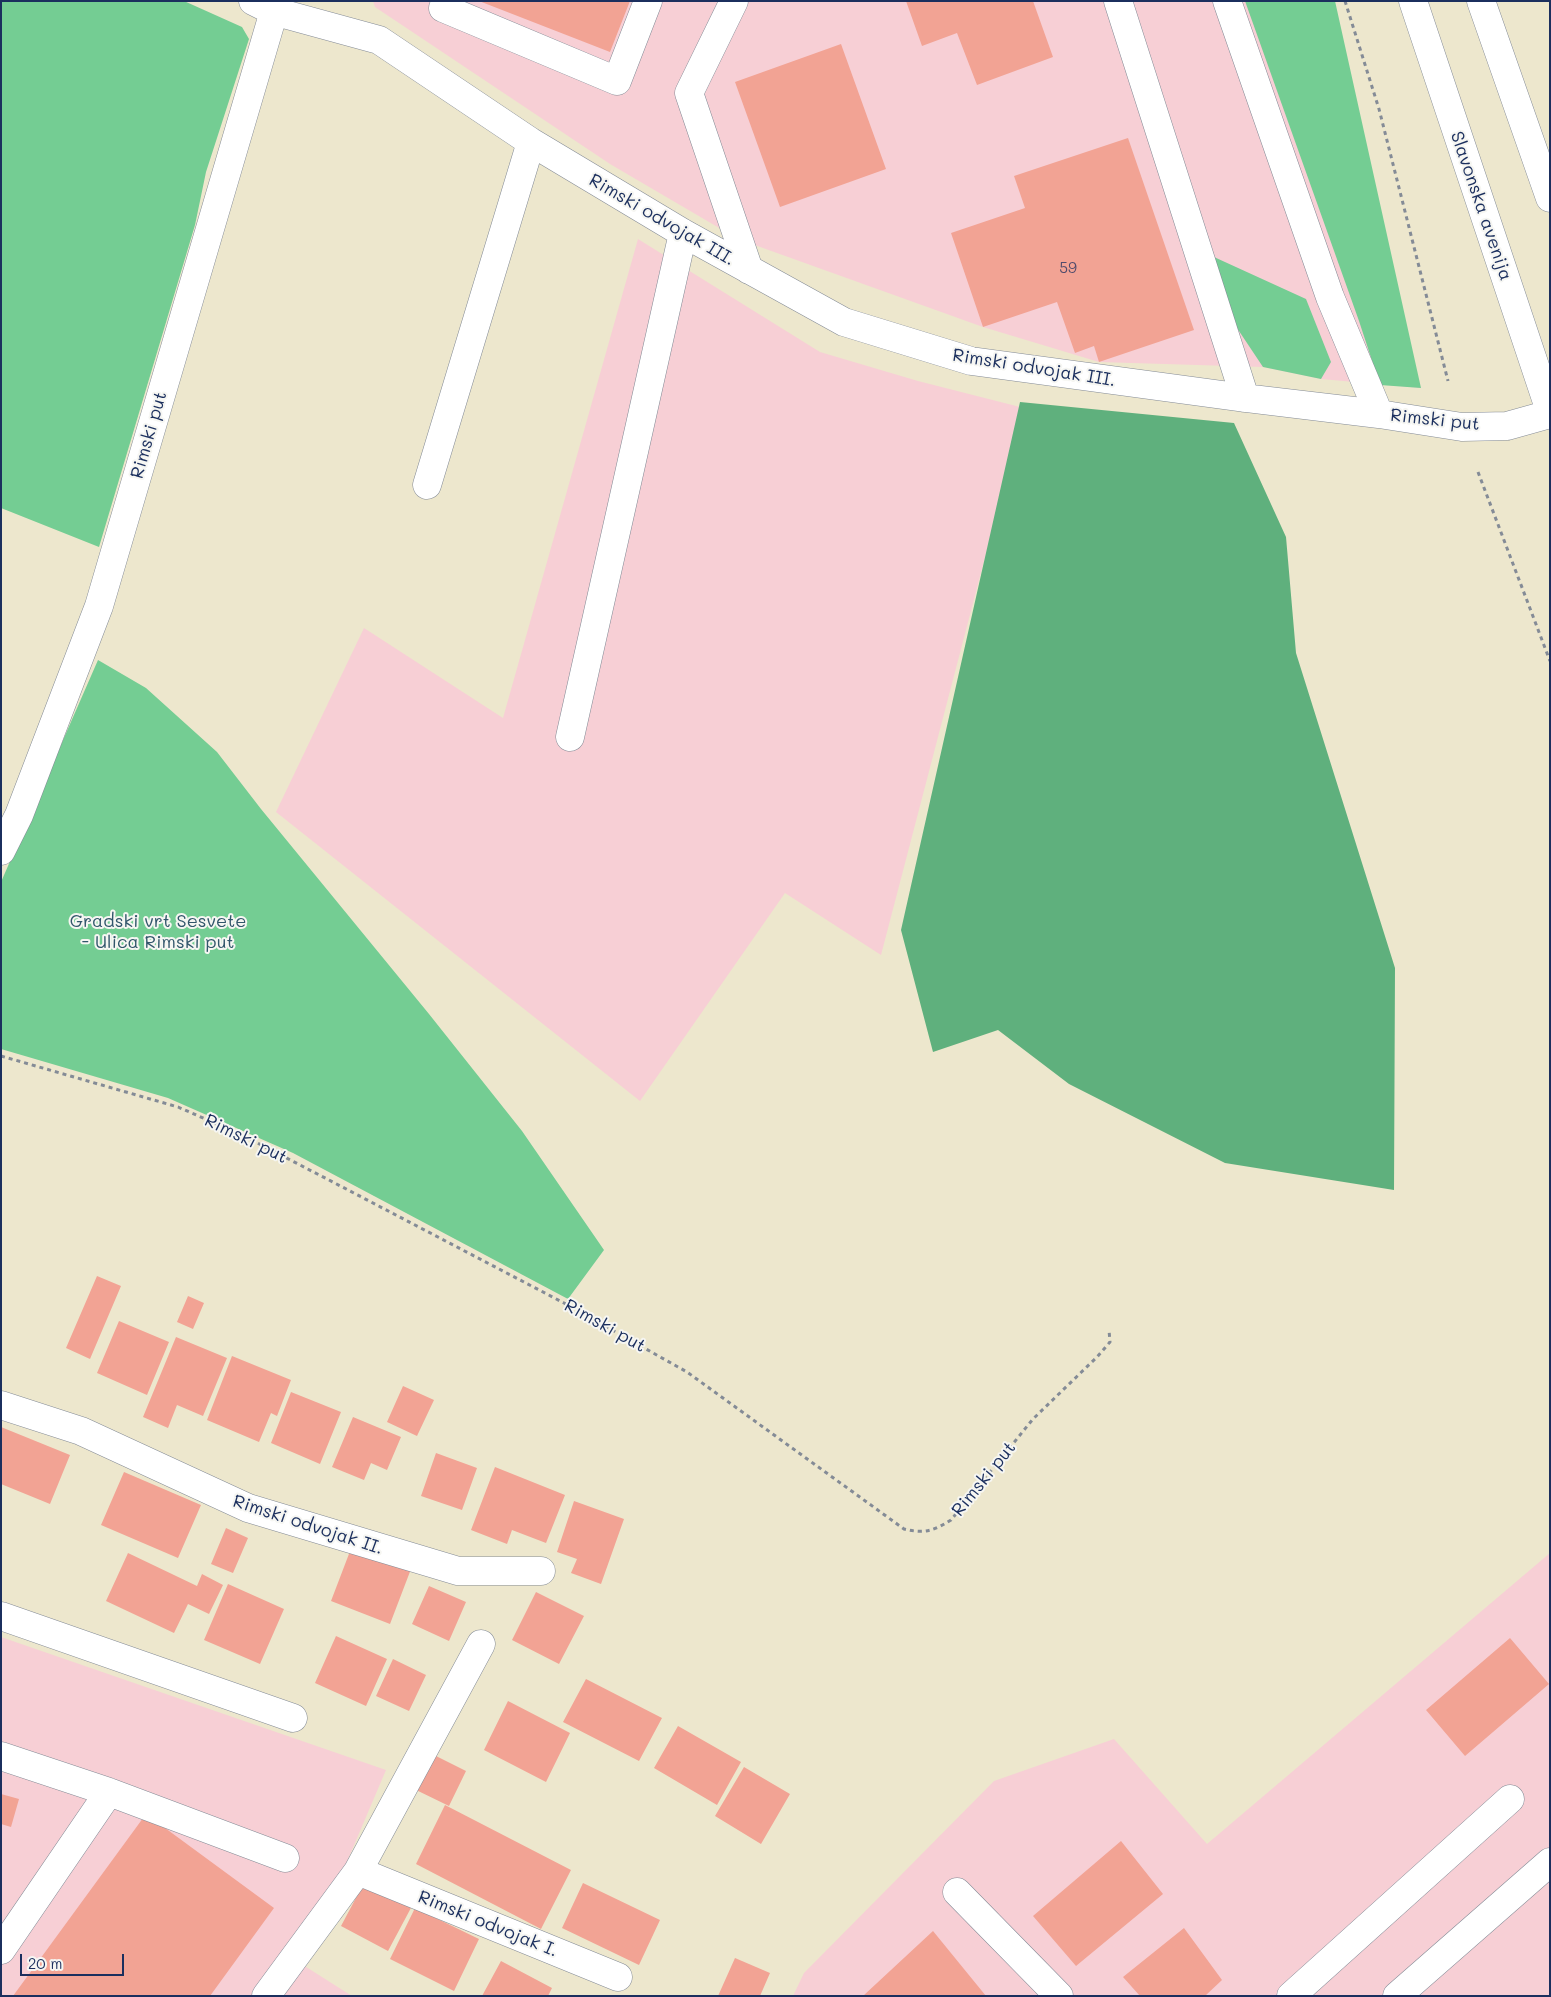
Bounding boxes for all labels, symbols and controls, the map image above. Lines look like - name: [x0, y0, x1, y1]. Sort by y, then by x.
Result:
- street label: Slavonska avenija: [1445, 129, 1517, 283]
- street label: Rimski odvojak III.: [585, 169, 739, 271]
- house number: 59: [1059, 259, 1077, 277]
- street label: Rimski odvojak III.: [951, 344, 1117, 392]
- street label: Rimski put: [126, 389, 172, 481]
- street label: Rimski put: [1389, 405, 1481, 435]
- park label: Gradski vrt Sesvete - Ulica Rimski put: [70, 910, 246, 952]
- street label: Rimski put: [201, 1110, 291, 1168]
- street label: Rimski put: [560, 1295, 650, 1357]
- street label: Rimski put: [947, 1437, 1021, 1521]
- street label: Rimski odvojak II.: [230, 1490, 386, 1560]
- street label: Rimski odvojak I.: [415, 1886, 561, 1962]
- scale bar: [22, 1944, 126, 1976]
- text: 20 m: [28, 1953, 62, 1973]

